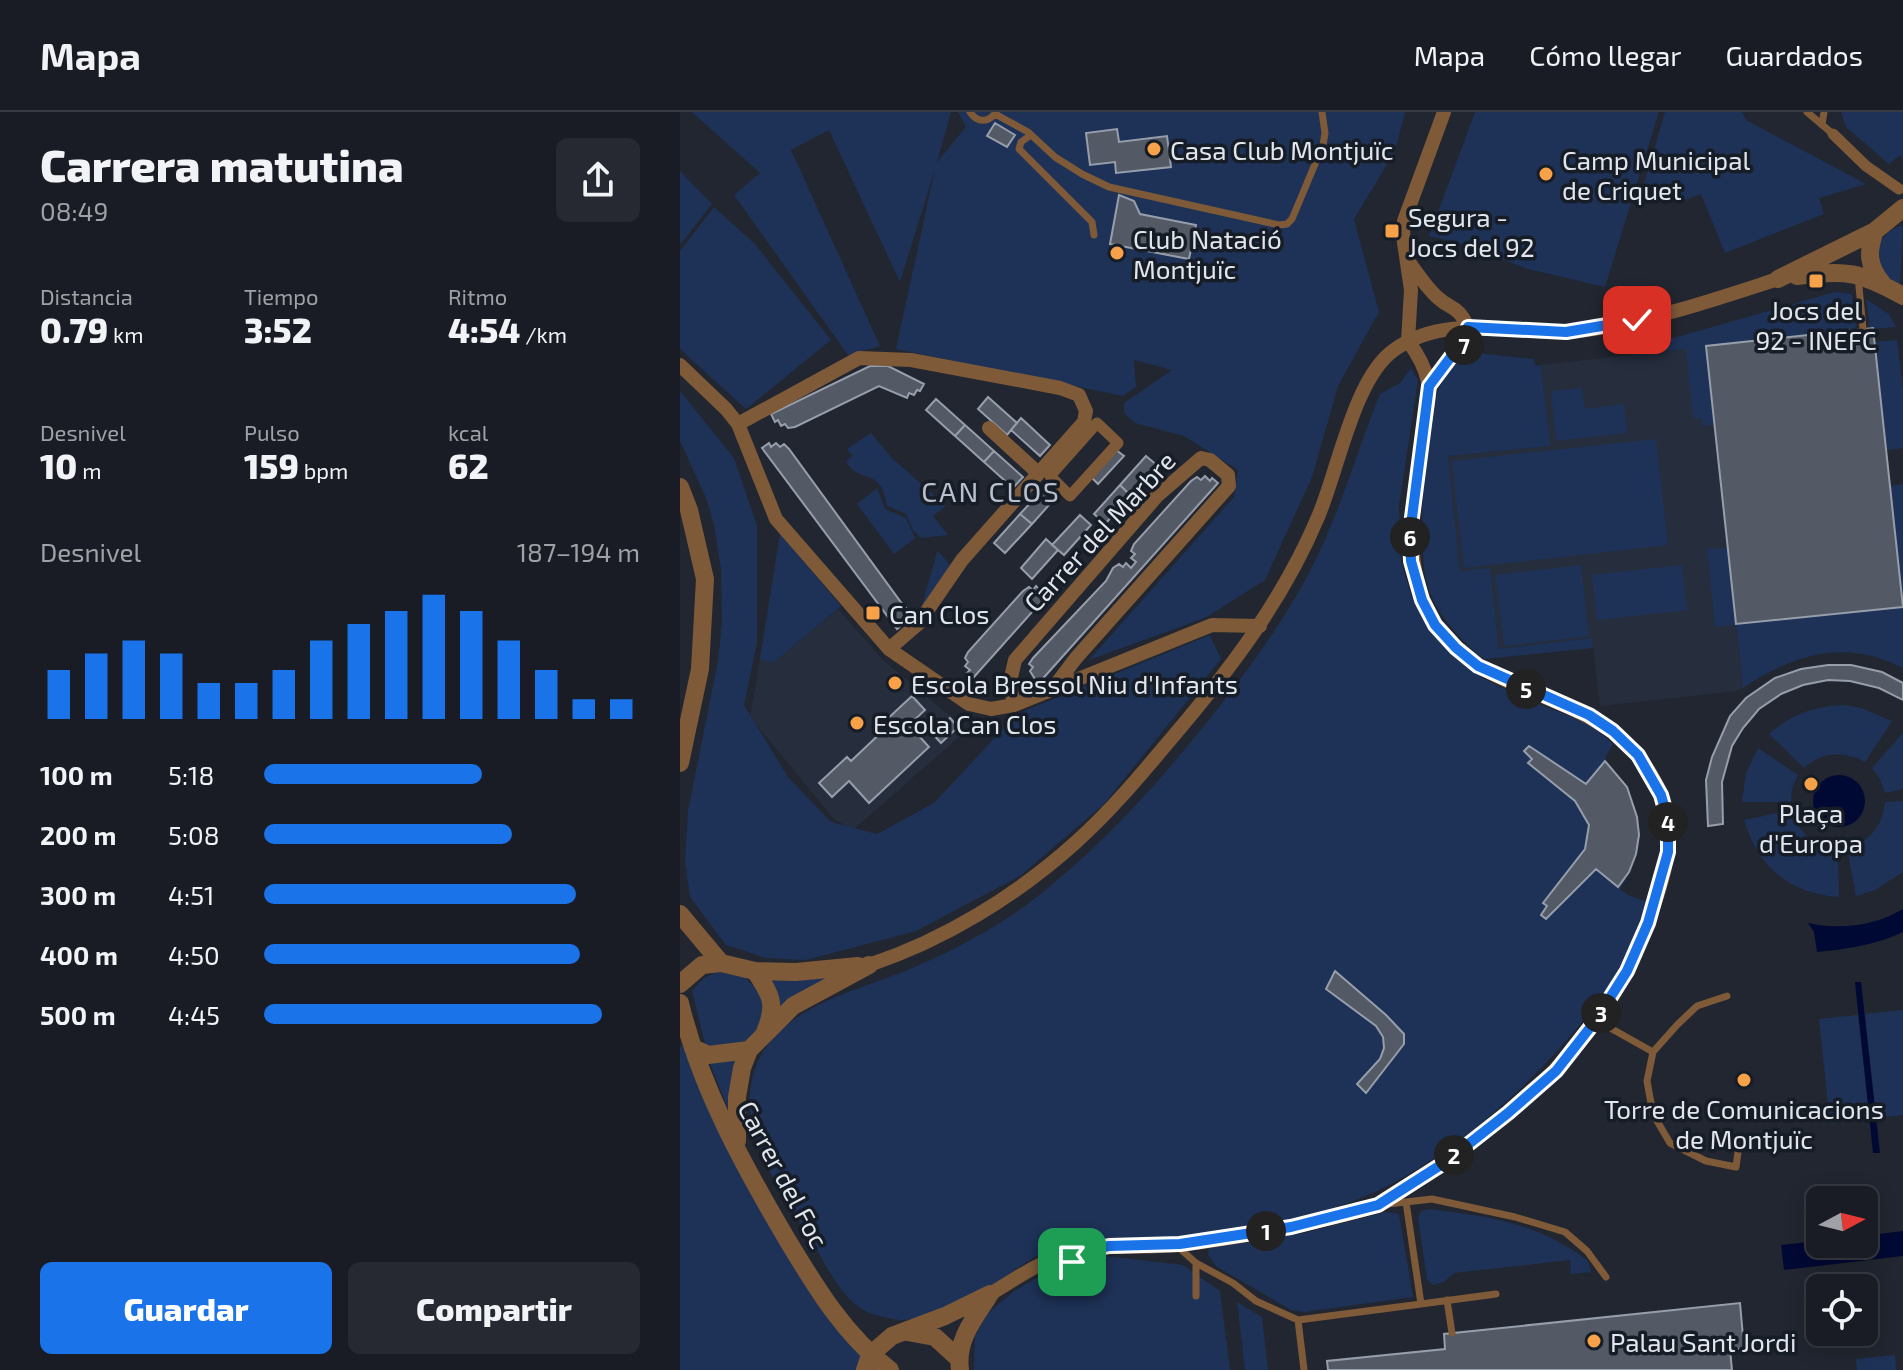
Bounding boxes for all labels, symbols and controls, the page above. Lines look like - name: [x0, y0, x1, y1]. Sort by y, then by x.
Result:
- text: Mapa: [40, 32, 141, 78]
- text: Mapa: [1414, 38, 1485, 72]
- text: Cómo llegar: [1529, 38, 1682, 72]
- text: Guardados: [1726, 38, 1863, 72]
- place label: Casa Club Montjuïc: [1170, 134, 1393, 165]
- text: Carrera matutina: [40, 138, 404, 191]
- button: share: [556, 138, 640, 222]
- marker: Casa Club Montjuïc: [1145, 140, 1163, 158]
- place label: Camp Municipal de Criquet: [1562, 144, 1750, 205]
- marker: Camp Municipal de Criquet: [1537, 165, 1555, 183]
- text: 08:49: [40, 195, 108, 226]
- place label: Segura - Jocs del 92: [1408, 201, 1535, 262]
- marker: Segura - Jocs del 92: [1383, 222, 1401, 240]
- place label: Club Natació Montjuïc: [1133, 223, 1282, 284]
- marker: Club Natació Montjuïc: [1108, 244, 1126, 262]
- marker: Jocs del 92 - INEFC: [1807, 272, 1825, 290]
- text: Distancia: [40, 283, 133, 309]
- text: Tiempo: [244, 283, 319, 309]
- text: Ritmo: [448, 283, 507, 309]
- pin: [1603, 286, 1671, 354]
- place label: Jocs del 92 - INEFC: [1755, 294, 1877, 355]
- icon: check: [1615, 298, 1659, 342]
- text: 0.79: [40, 309, 108, 350]
- text: 3:52: [244, 309, 312, 350]
- text: 4:54: [448, 309, 520, 350]
- text: km: [108, 321, 144, 347]
- text: /km: [520, 321, 567, 347]
- pin: 7: [1444, 325, 1484, 365]
- text: 7: [1458, 332, 1470, 358]
- text: Desnivel: [40, 419, 126, 445]
- text: Pulso: [244, 419, 300, 445]
- text: kcal: [448, 419, 488, 445]
- text: 10: [40, 445, 77, 486]
- text: 159: [244, 445, 299, 486]
- text: 62: [448, 445, 489, 486]
- street label: Carrer del Marbre: [1017, 445, 1181, 617]
- text: m: [77, 457, 102, 483]
- text: bpm: [299, 457, 348, 483]
- district label: CAN CLOS: [921, 474, 1061, 508]
- pin: 6: [1390, 517, 1430, 557]
- text: 6: [1404, 524, 1416, 550]
- text: Desnivel: [40, 536, 141, 567]
- text: 187–194 m: [517, 536, 640, 567]
- place label: Can Clos: [889, 598, 990, 629]
- marker: Can Clos: [864, 604, 882, 622]
- place label: Escola Bressol Niu d'Infants: [911, 668, 1238, 699]
- pin: 5: [1506, 669, 1546, 709]
- marker: Escola Bressol Niu d'Infants: [886, 674, 904, 692]
- text: 5: [1520, 676, 1532, 702]
- place label: Escola Can Clos: [873, 708, 1056, 739]
- marker: Escola Can Clos: [848, 714, 866, 732]
- text: 100 m: [40, 759, 113, 790]
- text: 5:18: [168, 759, 214, 790]
- marker: Plaça d'Europa: [1802, 775, 1820, 793]
- place label: Plaça d'Europa: [1759, 797, 1863, 858]
- pin: 4: [1648, 802, 1688, 842]
- text: 4: [1661, 809, 1675, 835]
- text: 200 m: [40, 819, 116, 850]
- text: 5:08: [168, 819, 220, 850]
- text: 300 m: [40, 879, 116, 910]
- text: 4:51: [168, 879, 214, 910]
- text: 400 m: [40, 939, 118, 970]
- text: 4:50: [168, 939, 220, 970]
- pin: 3: [1581, 993, 1621, 1033]
- text: 500 m: [40, 999, 116, 1030]
- text: 4:45: [168, 999, 220, 1030]
- text: 3: [1595, 1000, 1607, 1026]
- marker: Torre de Comunicacions de Montjuïc: [1735, 1071, 1753, 1089]
- place label: Torre de Comunicacions de Montjuïc: [1604, 1093, 1884, 1154]
- street label: Carrer del Foc: [732, 1095, 836, 1253]
- pin: 2: [1434, 1135, 1474, 1175]
- text: 2: [1448, 1142, 1460, 1168]
- north arrow: [1806, 1186, 1878, 1258]
- map controls: [1806, 1186, 1878, 1346]
- pin: 1: [1246, 1211, 1286, 1251]
- text: 1: [1261, 1218, 1271, 1244]
- pin: [1038, 1228, 1106, 1296]
- icon: arrive: [1050, 1240, 1094, 1284]
- button: Guardar: [40, 1262, 332, 1354]
- button: Compartir: [348, 1262, 640, 1354]
- button: locate: [1806, 1274, 1878, 1346]
- place label: Palau Sant Jordi: [1610, 1326, 1796, 1357]
- marker: Palau Sant Jordi: [1585, 1332, 1603, 1350]

